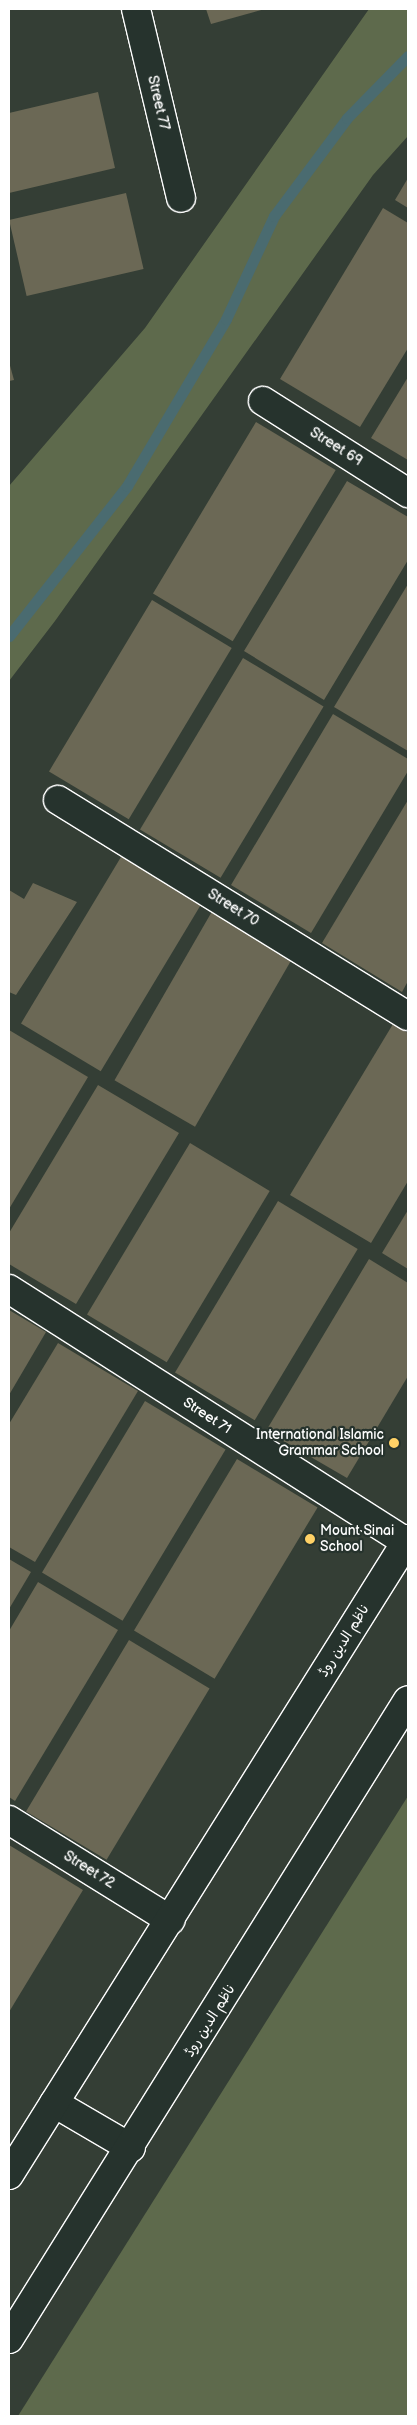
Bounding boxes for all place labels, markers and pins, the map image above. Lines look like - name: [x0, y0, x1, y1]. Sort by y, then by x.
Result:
- place label: International Islamic Grammar School: [256, 1427, 384, 1460]
- marker: International Islamic Grammar School: [388, 1437, 400, 1449]
- place label: Mount Sinai School: [320, 1523, 395, 1555]
- marker: Mount Sinai School: [304, 1533, 316, 1545]

